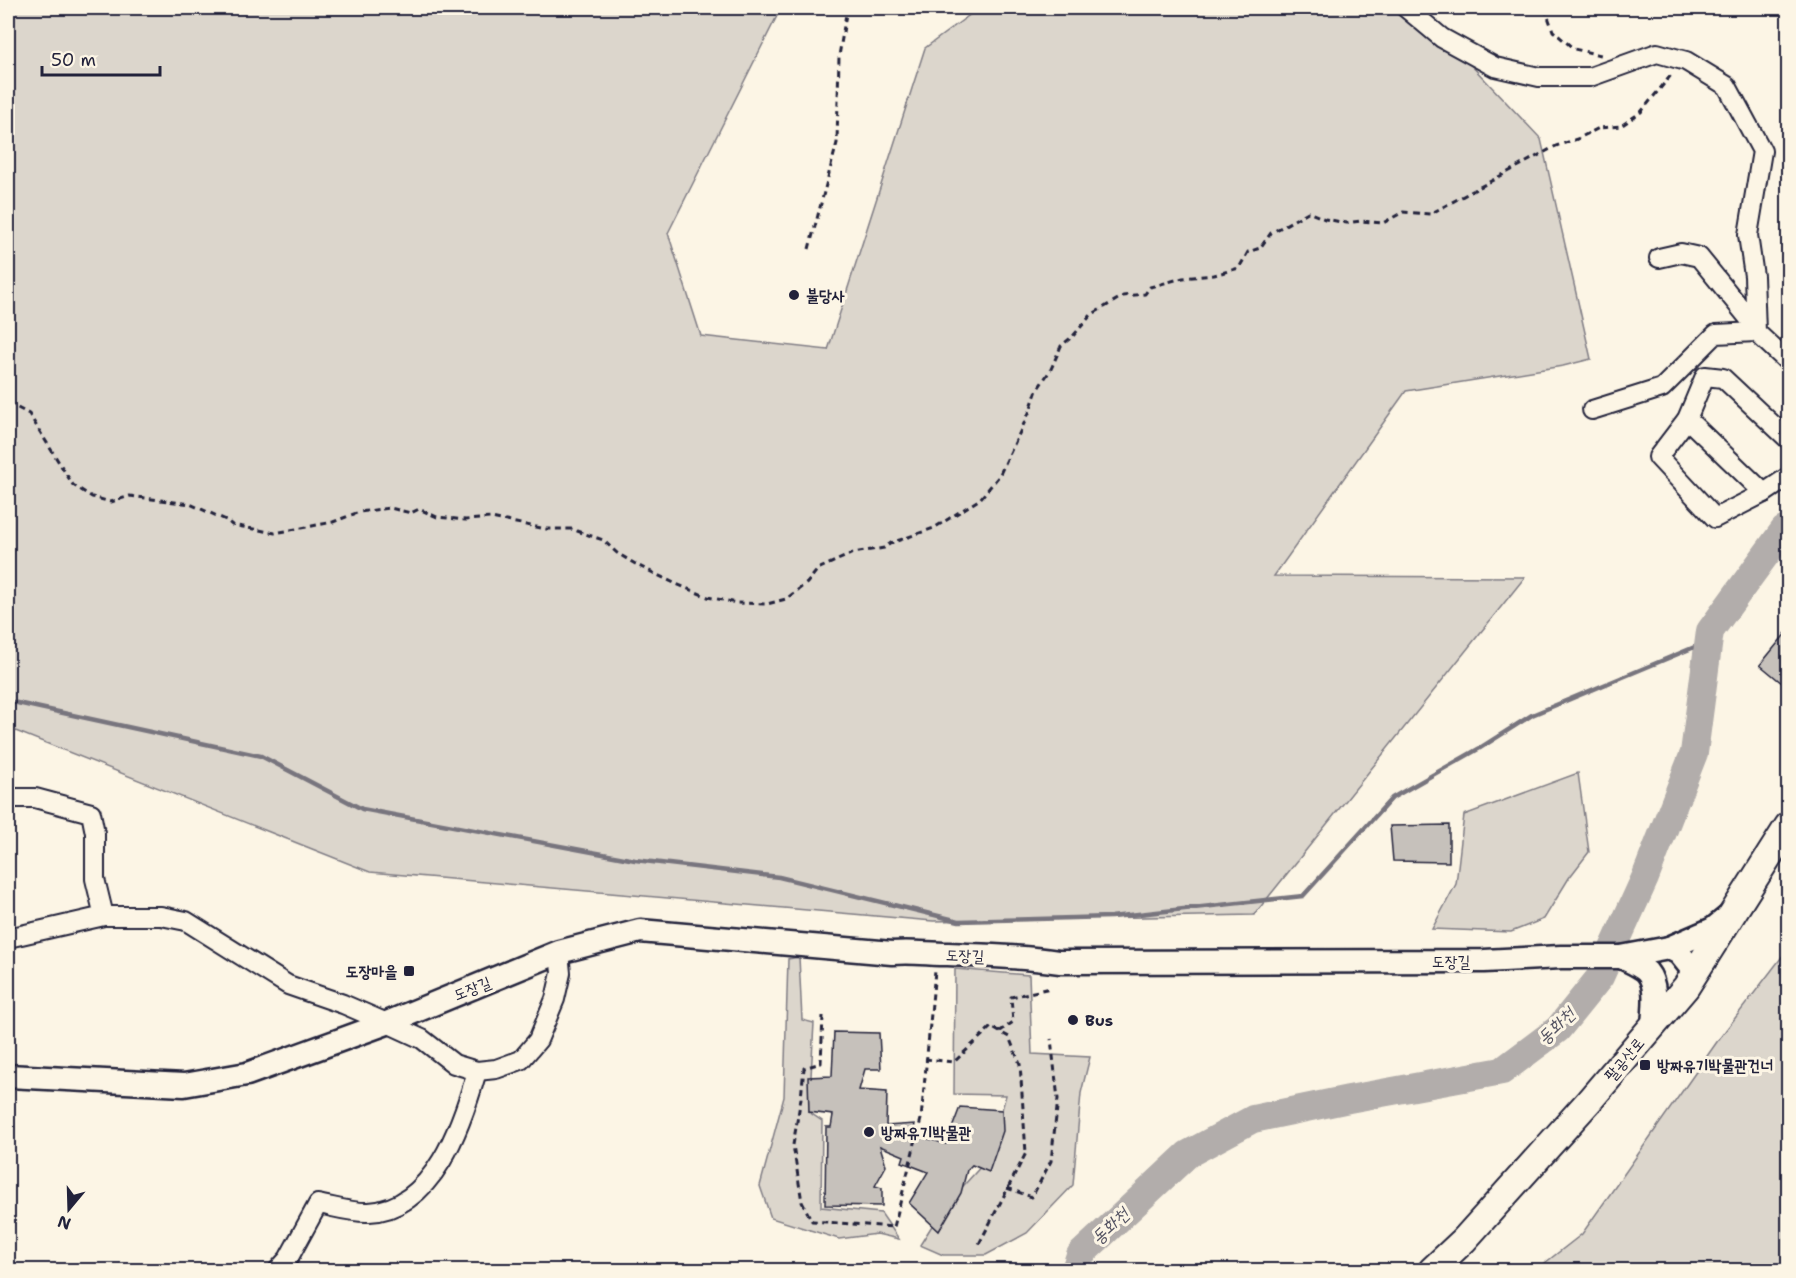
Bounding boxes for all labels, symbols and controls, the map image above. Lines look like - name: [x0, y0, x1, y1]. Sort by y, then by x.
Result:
- scale bar: [42, 39, 160, 77]
- text: 50 m: [51, 48, 96, 72]
- place label: 불당사: [806, 285, 845, 306]
- marker: 불당사: [787, 288, 801, 302]
- street label: 도장길: [945, 944, 985, 967]
- street label: 도장길: [1432, 951, 1470, 972]
- place label: 도장마을: [346, 961, 397, 982]
- marker: 도장마을: [402, 964, 416, 978]
- street label: 도장길: [450, 971, 494, 1005]
- water label: 동화천: [1532, 1001, 1581, 1050]
- place label: Bus: [1085, 1010, 1113, 1031]
- marker: Bus: [1066, 1013, 1080, 1027]
- street label: 팔공산로: [1600, 1033, 1649, 1086]
- place label: 방짜유기박물관건너: [1657, 1055, 1773, 1076]
- marker: 방짜유기박물관건너: [1638, 1058, 1652, 1072]
- place label: 방짜유기박물관: [881, 1122, 971, 1143]
- marker: 방짜유기박물관: [862, 1125, 876, 1139]
- north arrow: [39, 1179, 99, 1239]
- water label: 동화천: [1086, 1201, 1135, 1250]
- text: N: [55, 1211, 74, 1235]

